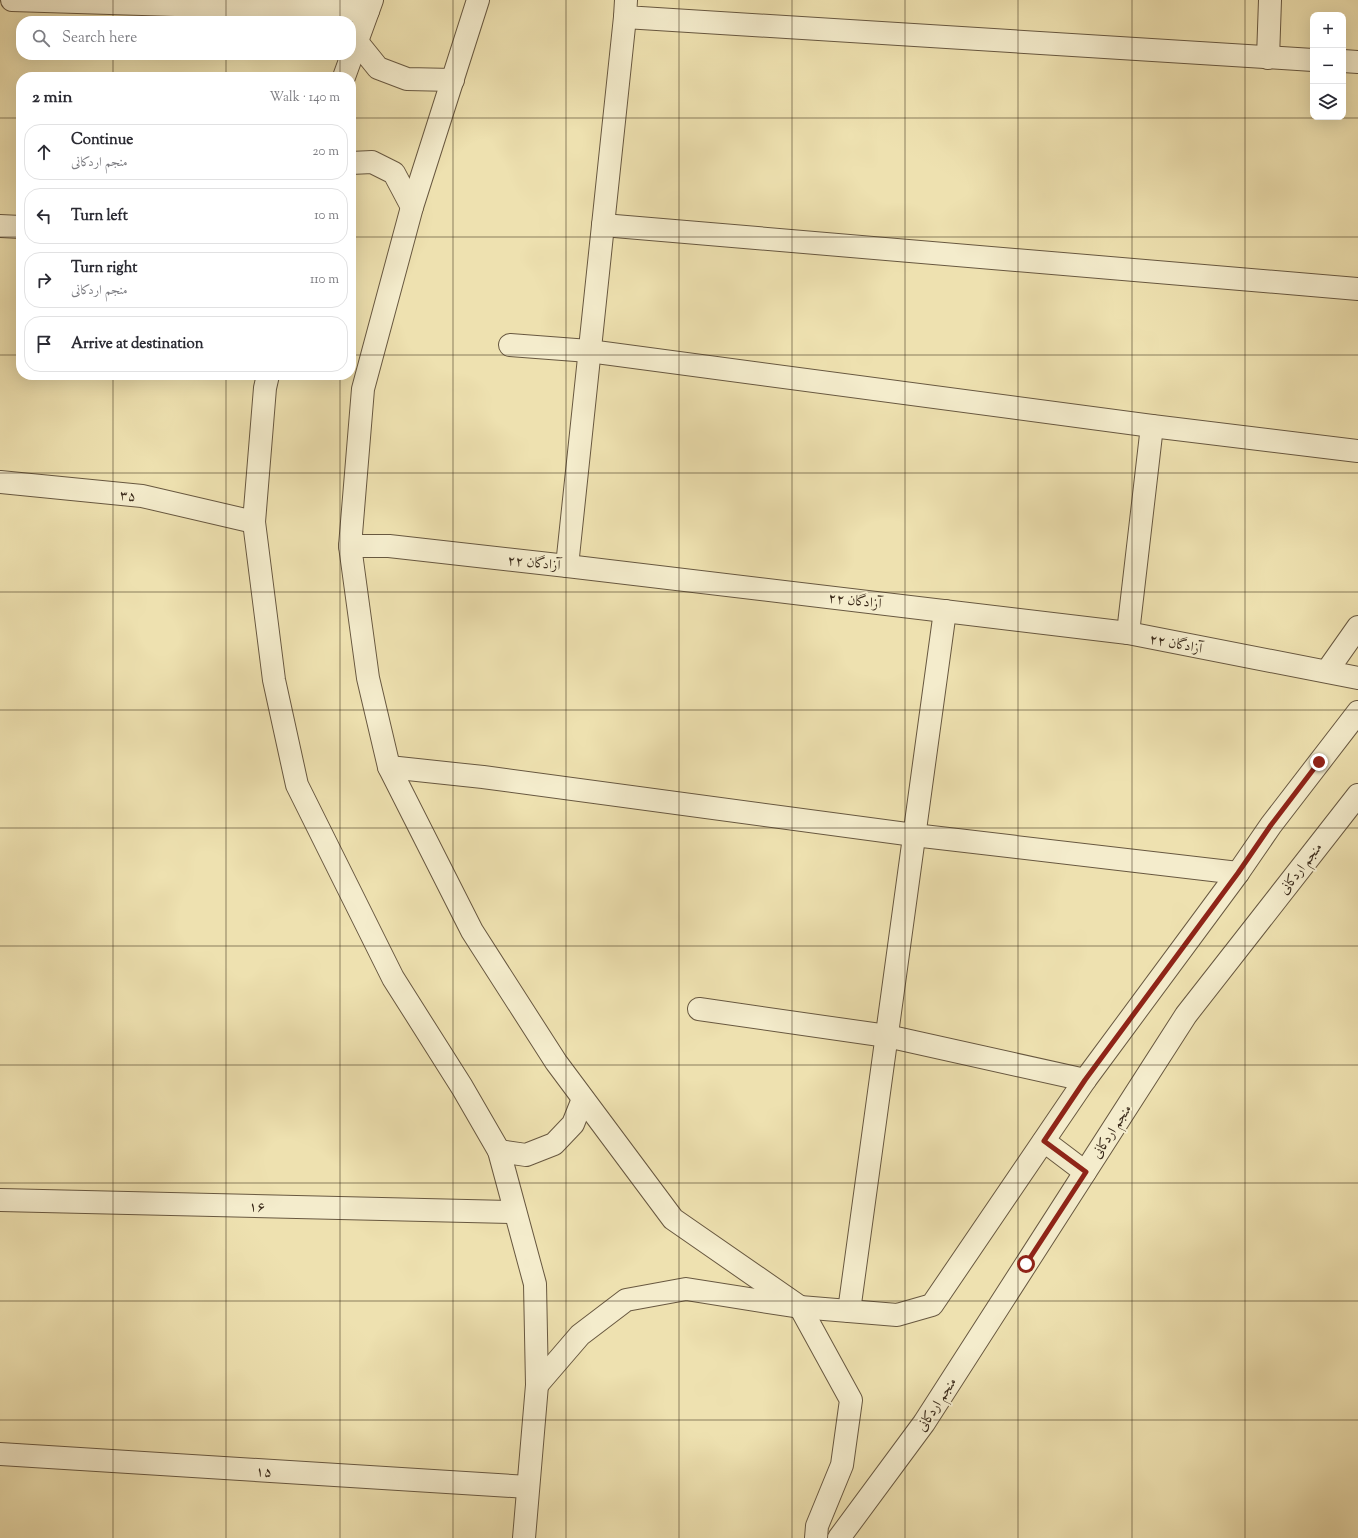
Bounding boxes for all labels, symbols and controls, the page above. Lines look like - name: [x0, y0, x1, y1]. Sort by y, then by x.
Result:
- map controls: [1310, 12, 1346, 120]
- button: +: [1310, 12, 1346, 48]
- search box: [16, 16, 356, 60]
- icon: search: [30, 27, 52, 49]
- text: Search here: [62, 28, 137, 49]
- button: −: [1310, 48, 1346, 84]
- button: layers: [1310, 84, 1346, 120]
- text: 2 min: [32, 86, 73, 110]
- text: Walk · 140 m: [269, 89, 340, 107]
- text: Continue: [71, 130, 133, 151]
- icon: ahead: [33, 141, 55, 163]
- text: 20 m: [313, 143, 339, 161]
- text: منجم اردکانی: [71, 154, 128, 172]
- icon: left: [33, 205, 55, 227]
- text: Turn left: [71, 206, 128, 227]
- text: 10 m: [314, 207, 339, 225]
- text: Turn right: [71, 258, 137, 279]
- icon: right: [33, 269, 55, 291]
- text: 110 m: [310, 271, 339, 289]
- text: منجم اردکانی: [71, 282, 128, 300]
- icon: arrive: [33, 333, 55, 355]
- text: Arrive at destination: [71, 334, 204, 355]
- street label: ۳۵: [119, 486, 137, 508]
- street label: آزادگان ۲۲: [506, 551, 563, 577]
- street label: آزادگان ۲۲: [827, 589, 884, 615]
- street label: آزادگان ۲۲: [1147, 630, 1206, 660]
- route end: [1310, 753, 1328, 771]
- street label: منجم اردکانی: [1275, 839, 1330, 901]
- street label: منجم اردکانی: [1088, 1101, 1139, 1164]
- street label: ۱۶: [249, 1198, 265, 1218]
- route start: [1017, 1255, 1035, 1273]
- street label: منجم اردکانی: [913, 1374, 964, 1437]
- street label: ۱۵: [255, 1463, 273, 1483]

